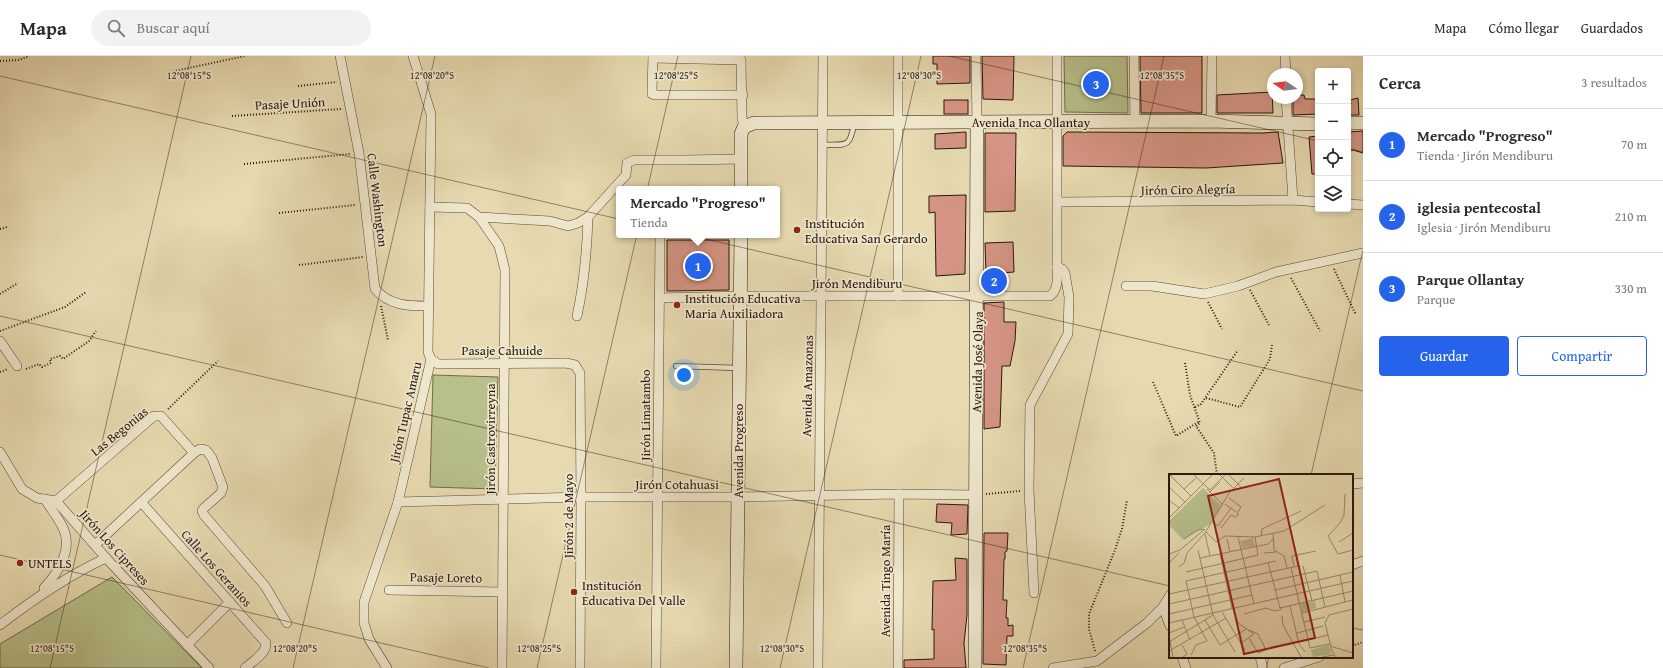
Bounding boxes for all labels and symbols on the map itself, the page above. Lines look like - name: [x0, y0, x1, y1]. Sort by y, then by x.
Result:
- text: 12°08'15"S: [167, 68, 211, 83]
- text: 12°08'20"S: [410, 68, 454, 83]
- text: 12°08'25"S: [654, 68, 698, 83]
- text: 12°08'30"S: [897, 68, 941, 83]
- text: 12°08'35"S: [1140, 68, 1184, 83]
- north arrow: [1267, 68, 1303, 104]
- pin: 3: [1083, 69, 1109, 99]
- street label: Pasaje Unión: [254, 92, 326, 115]
- street label: Avenida Inca Ollantay: [972, 113, 1091, 132]
- street label: Calle Washington: [362, 152, 393, 249]
- street label: Jirón Ciro Alegría: [1139, 179, 1236, 200]
- place label: Institución Educativa San Gerardo: [805, 214, 928, 248]
- marker: Institución Educativa San Gerardo: [792, 225, 802, 235]
- pin: 1: [685, 251, 711, 281]
- pin: 2: [981, 266, 1007, 296]
- street label: Jirón Mendiburu: [810, 274, 902, 293]
- place label: Institución Educativa Maria Auxiliadora: [685, 289, 801, 323]
- marker: Institución Educativa Maria Auxiliadora: [672, 300, 682, 310]
- street label: Avenida José Olaya: [967, 310, 988, 413]
- street label: Avenida Amazonas: [797, 335, 818, 437]
- street label: Pasaje Cahuide: [461, 341, 543, 360]
- street label: Jirón Tupac Amaru: [384, 360, 426, 466]
- your location: [674, 365, 694, 385]
- street label: Jirón Limatambo: [636, 369, 655, 463]
- street label: Jirón Castrovirreyna: [481, 383, 500, 497]
- street label: Las Begonias: [86, 402, 152, 461]
- street label: Avenida Progreso: [729, 403, 748, 498]
- street label: Jirón 2 de Mayo: [559, 473, 578, 560]
- inset map: [1169, 474, 1353, 658]
- street label: Jirón Cotahuasi: [633, 475, 719, 494]
- street label: Jirón Los Cipreses: [74, 504, 154, 589]
- street label: Avenida Tingo María: [876, 524, 895, 637]
- street label: Calle Los Geranios: [177, 525, 257, 611]
- place label: UNTELS: [28, 554, 72, 573]
- marker: UNTELS: [15, 558, 25, 568]
- street label: Pasaje Loreto: [410, 567, 483, 588]
- place label: Institución Educativa Del Valle: [582, 576, 686, 610]
- marker: Institución Educativa Del Valle: [569, 587, 579, 597]
- text: 12°08'15"S: [30, 641, 74, 656]
- text: 12°08'20"S: [273, 641, 317, 656]
- text: 12°08'25"S: [517, 641, 561, 656]
- text: 12°08'30"S: [760, 641, 804, 656]
- text: 12°08'35"S: [1003, 641, 1047, 656]

